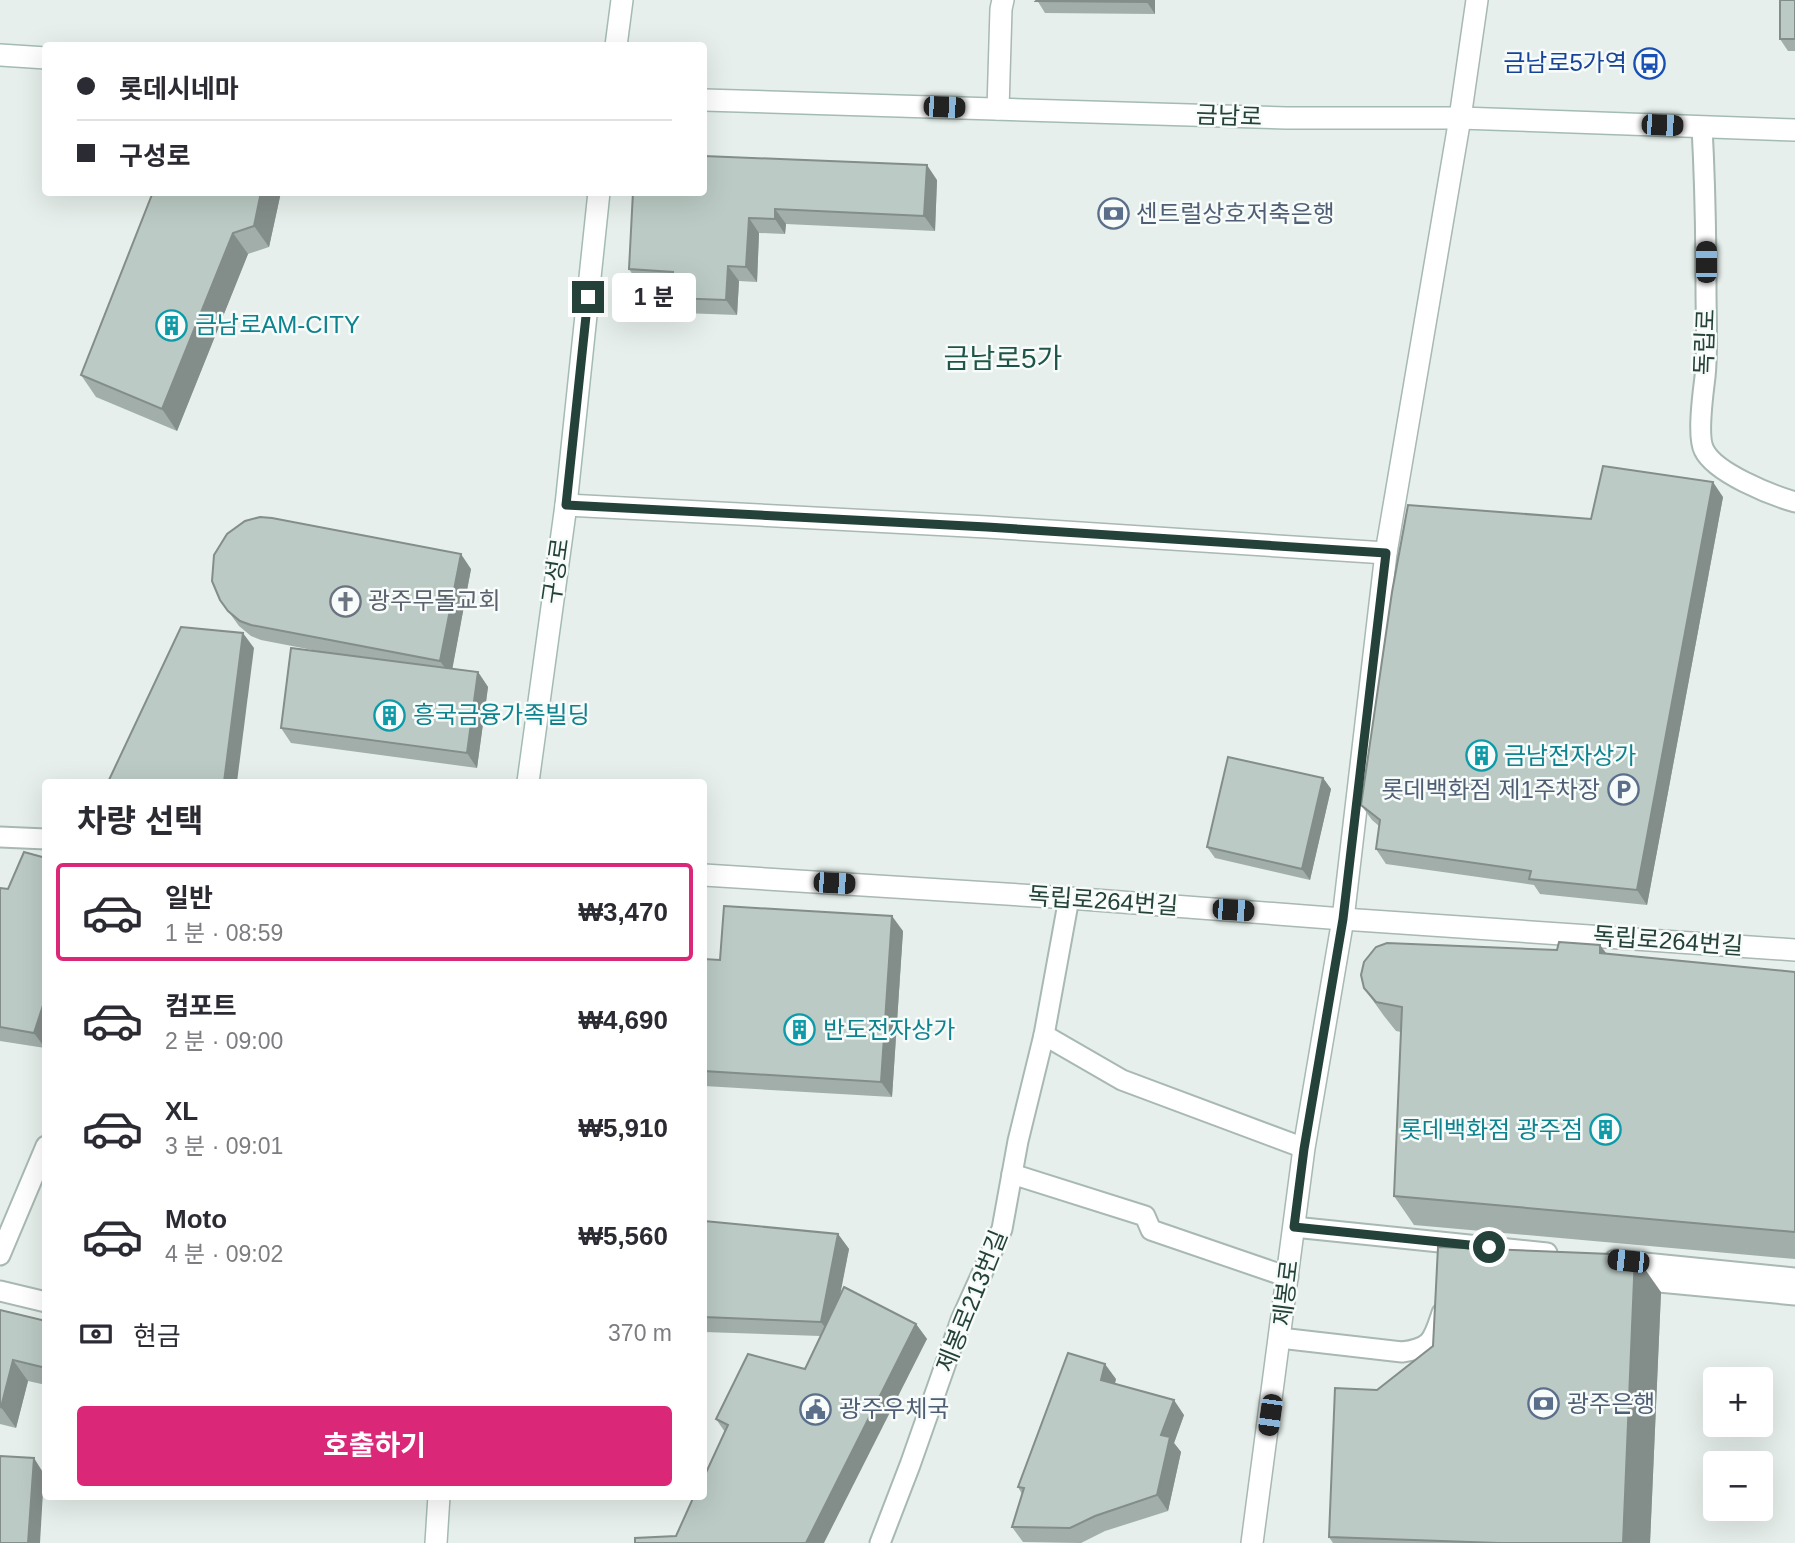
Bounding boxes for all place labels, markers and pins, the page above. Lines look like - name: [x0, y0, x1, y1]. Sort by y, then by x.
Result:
- bus stop icon: 금남로5가역: [1633, 46, 1667, 80]
- place label: 금남로5가역: [1503, 49, 1627, 76]
- bank icon: 센트럴상호저축은행: [1096, 197, 1130, 231]
- place label: 센트럴상호저축은행: [1136, 200, 1335, 227]
- building icon: 금남로AM-CITY: [155, 308, 189, 342]
- place label: 금남로AM-CITY: [195, 311, 360, 338]
- church icon: 광주무돌교회: [328, 584, 362, 618]
- place label: 광주무돌교회: [368, 587, 500, 614]
- building icon: 흥국금융가족빌딩: [373, 698, 407, 732]
- place label: 흥국금융가족빌딩: [413, 701, 590, 728]
- building icon: 금남전자상가: [1464, 739, 1498, 773]
- place label: 금남전자상가: [1504, 742, 1636, 769]
- parking icon: 롯데백화점 제1주차장: [1606, 773, 1640, 807]
- place label: 롯데백화점 제1주차장: [1381, 776, 1600, 803]
- building icon: 반도전자상가: [783, 1013, 817, 1047]
- place label: 반도전자상가: [823, 1016, 955, 1043]
- building icon: 롯데백화점 광주점: [1589, 1113, 1623, 1147]
- place label: 롯데백화점 광주점: [1400, 1116, 1583, 1143]
- bank icon: 광주은행: [1527, 1387, 1561, 1421]
- place label: 광주은행: [1567, 1390, 1655, 1417]
- public building icon: 광주우체국: [799, 1392, 833, 1426]
- place label: 광주우체국: [839, 1395, 949, 1422]

